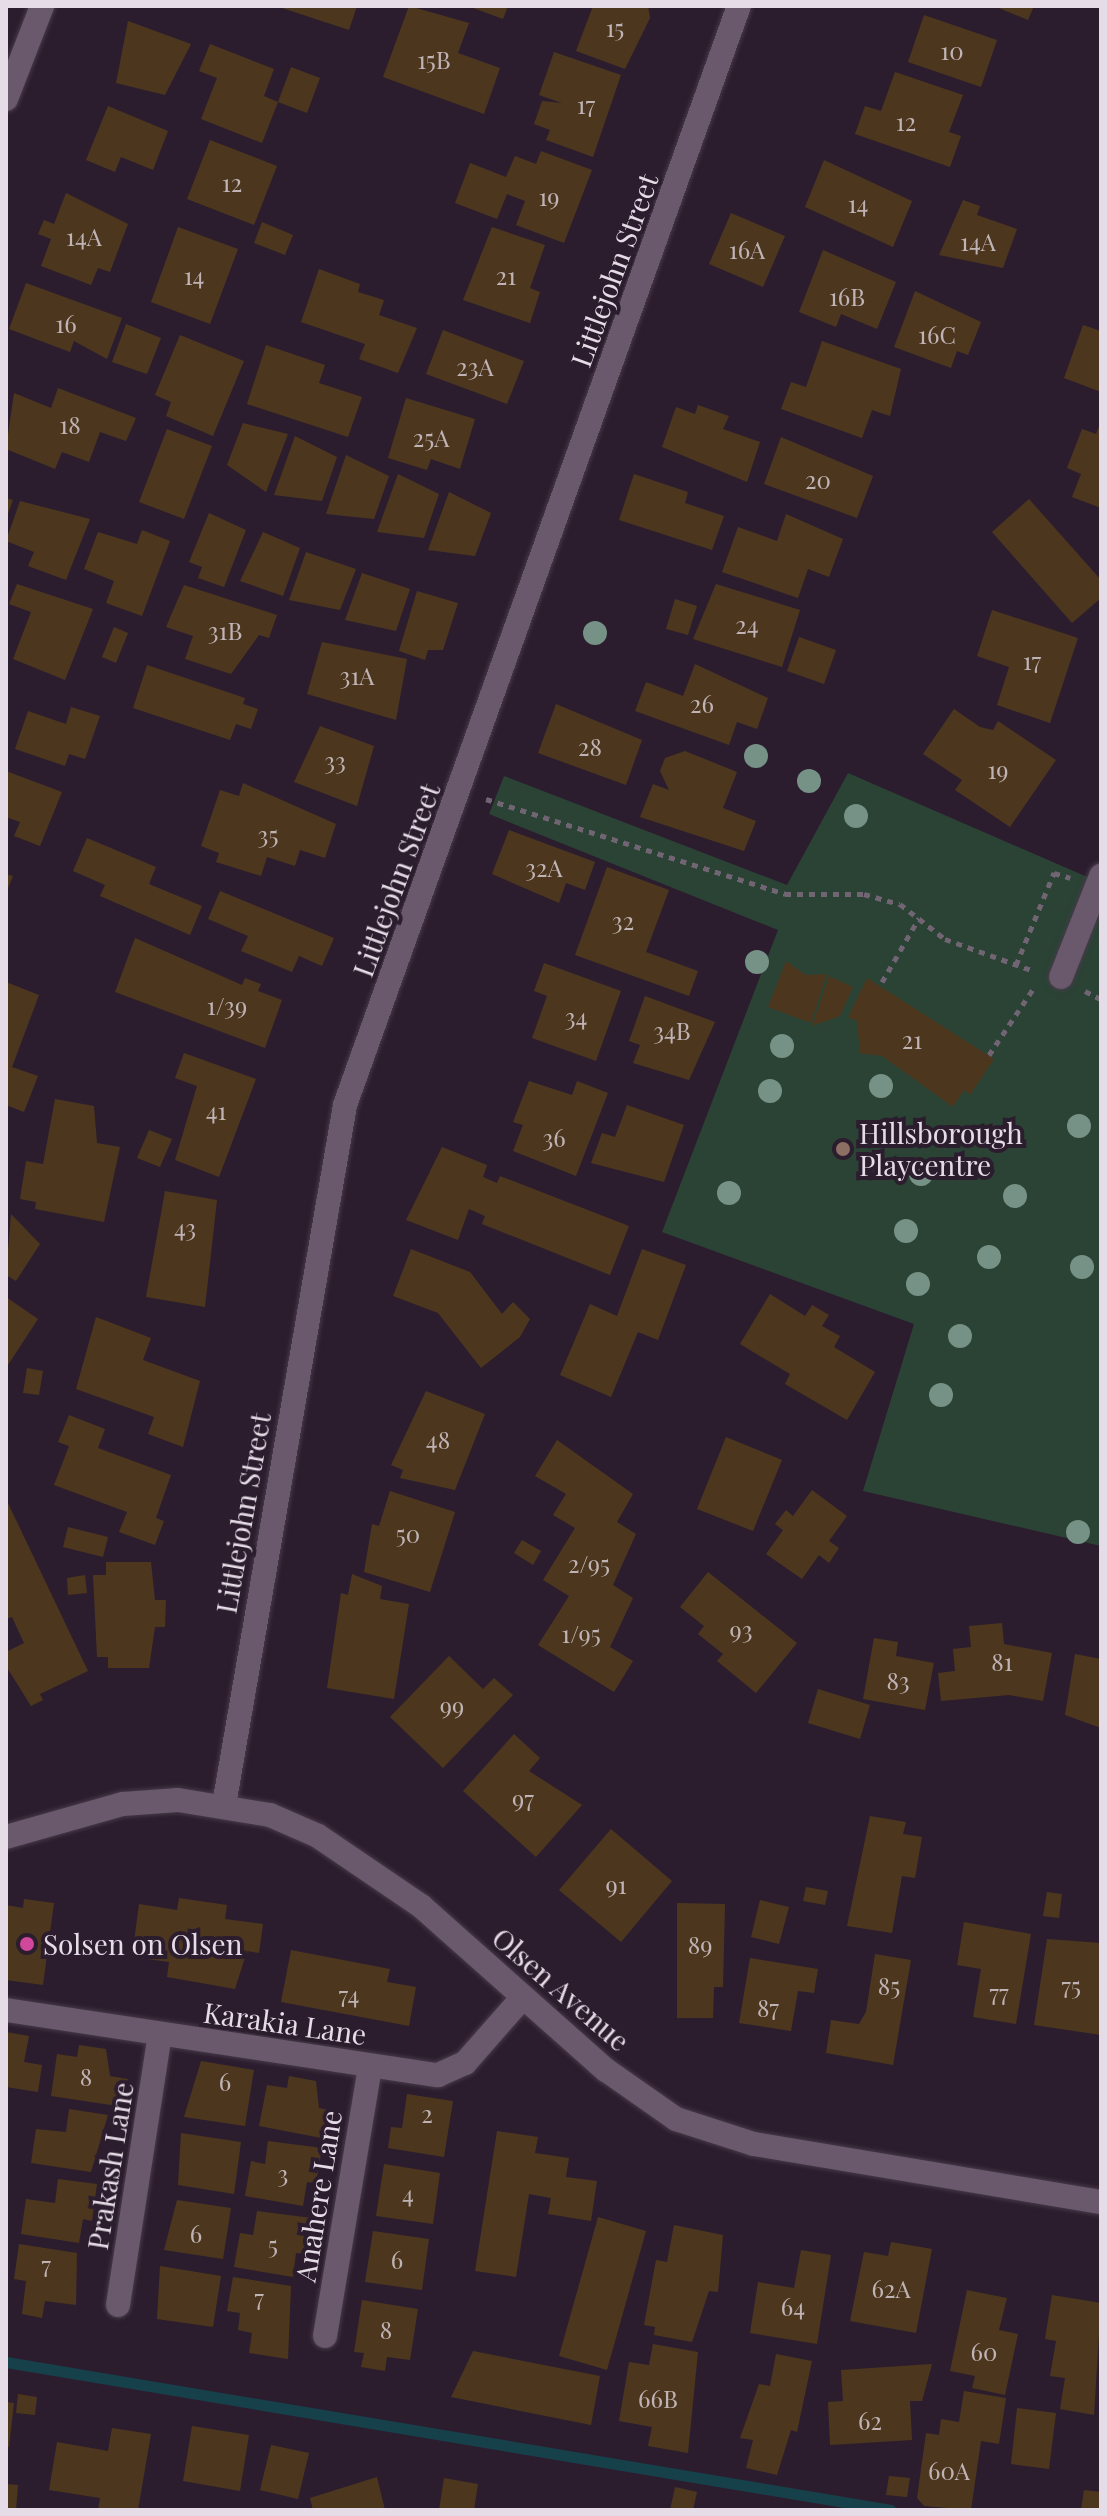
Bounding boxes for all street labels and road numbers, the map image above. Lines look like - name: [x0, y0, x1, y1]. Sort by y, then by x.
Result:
- street label: Littlejohn Street: [563, 169, 665, 371]
- street label: Littlejohn Street: [345, 779, 447, 981]
- street label: Littlejohn Street: [209, 1410, 277, 1616]
- street label: Olsen Avenue: [485, 1920, 637, 2058]
- street label: Karakia Lane: [201, 1995, 369, 2051]
- street label: Prakash Lane: [80, 2080, 140, 2252]
- street label: Anahere Lane: [288, 2108, 348, 2284]

